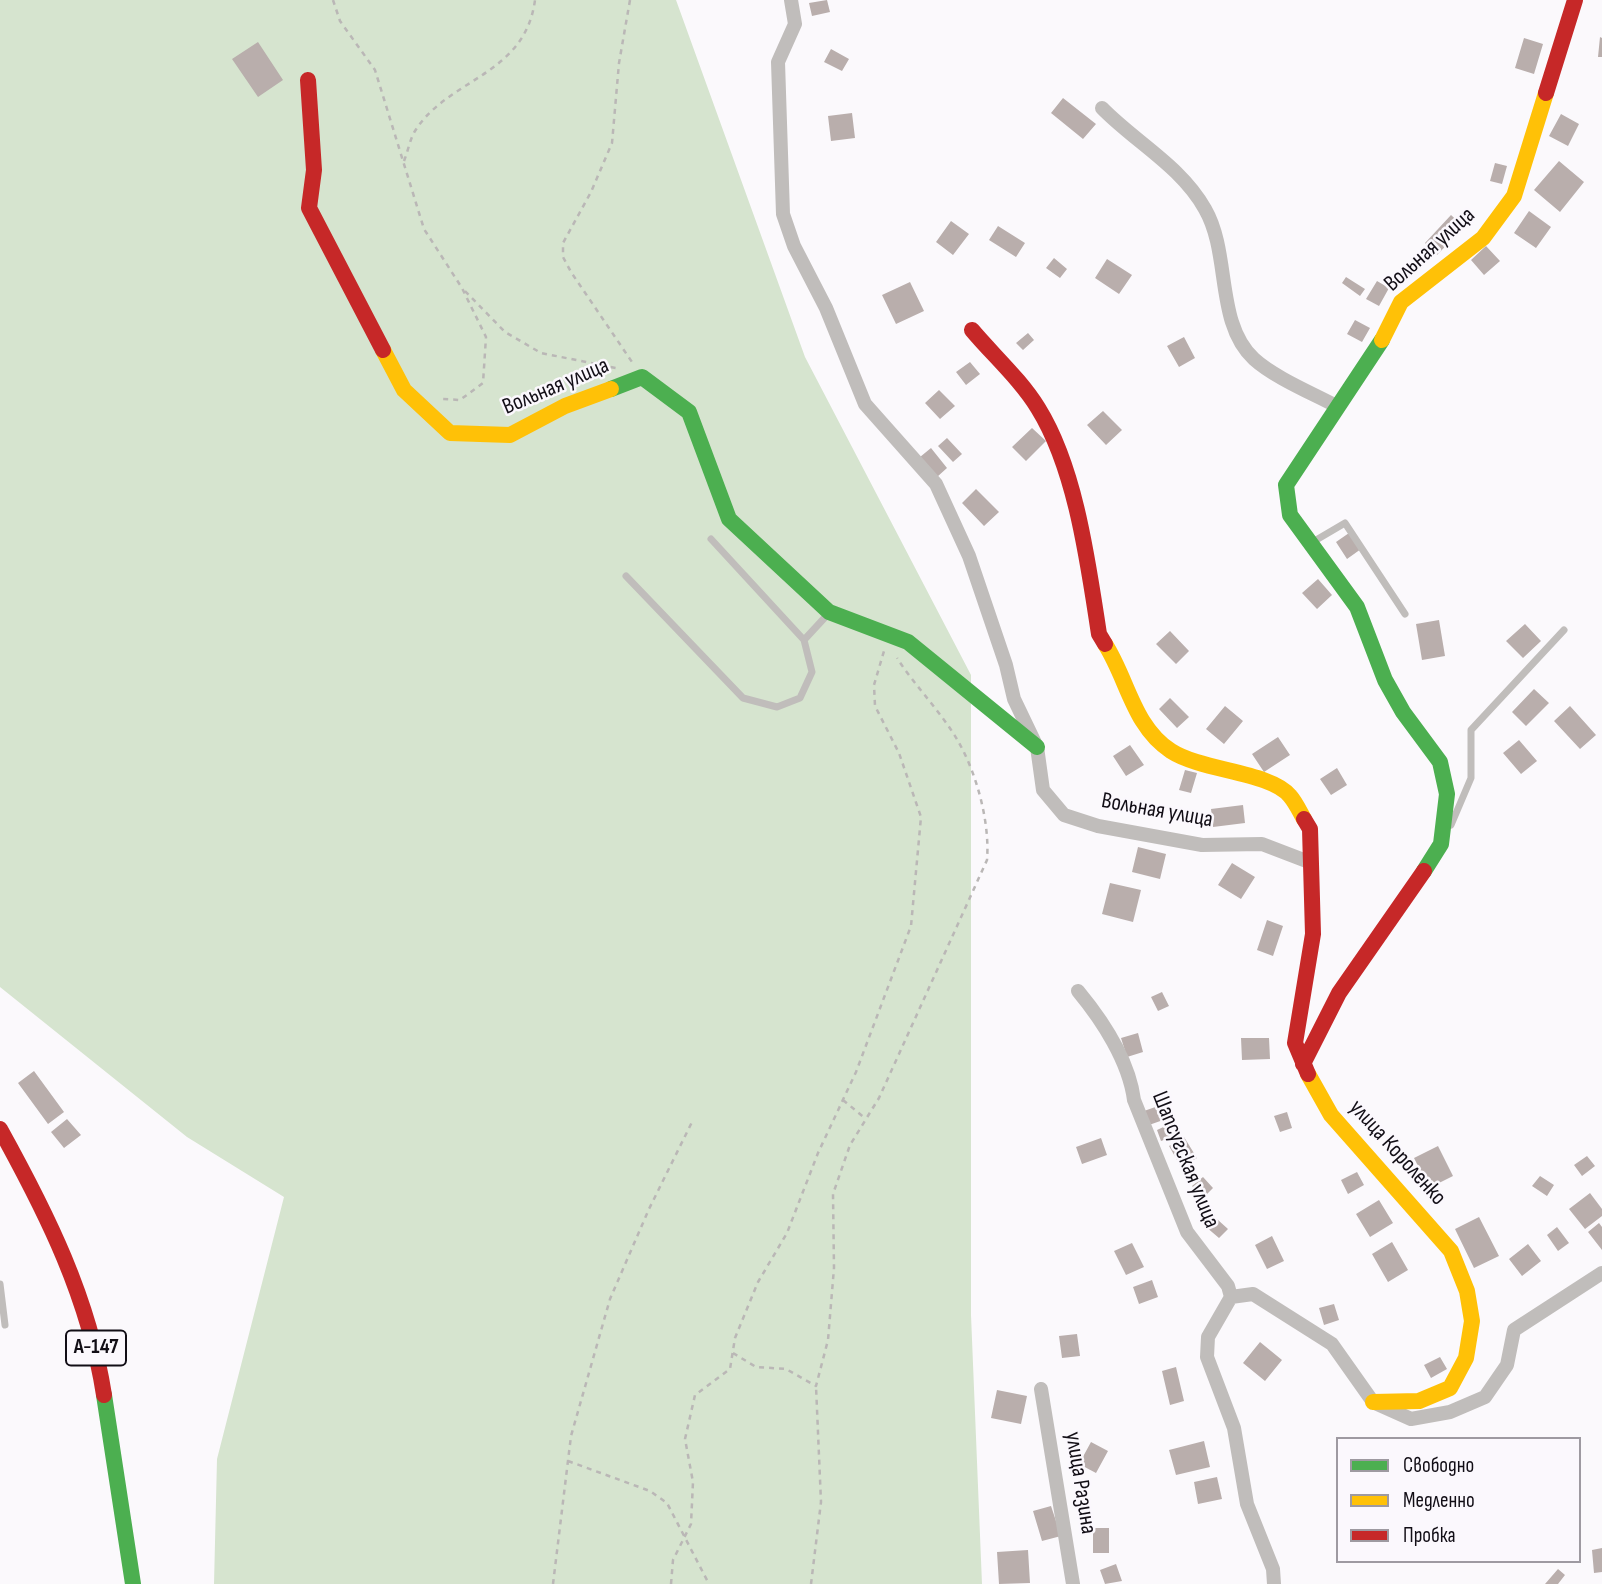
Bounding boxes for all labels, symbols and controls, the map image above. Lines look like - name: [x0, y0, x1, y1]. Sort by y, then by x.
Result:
- street label: Вольная улица: [1379, 202, 1481, 298]
- street label: Вольная улица: [499, 352, 613, 422]
- street label: Вольная улица: [1099, 788, 1215, 834]
- street label: Шапсугская улица: [1145, 1088, 1225, 1232]
- street label: улица Короленко: [1342, 1095, 1452, 1211]
- road number: А-147: [66, 1330, 126, 1366]
- street label: улица Разина: [1058, 1430, 1102, 1536]
- legend: [1336, 1437, 1581, 1563]
- text: Свободно: [1403, 1453, 1474, 1478]
- text: Медленно: [1403, 1488, 1475, 1513]
- text: Пробка: [1403, 1523, 1456, 1548]

